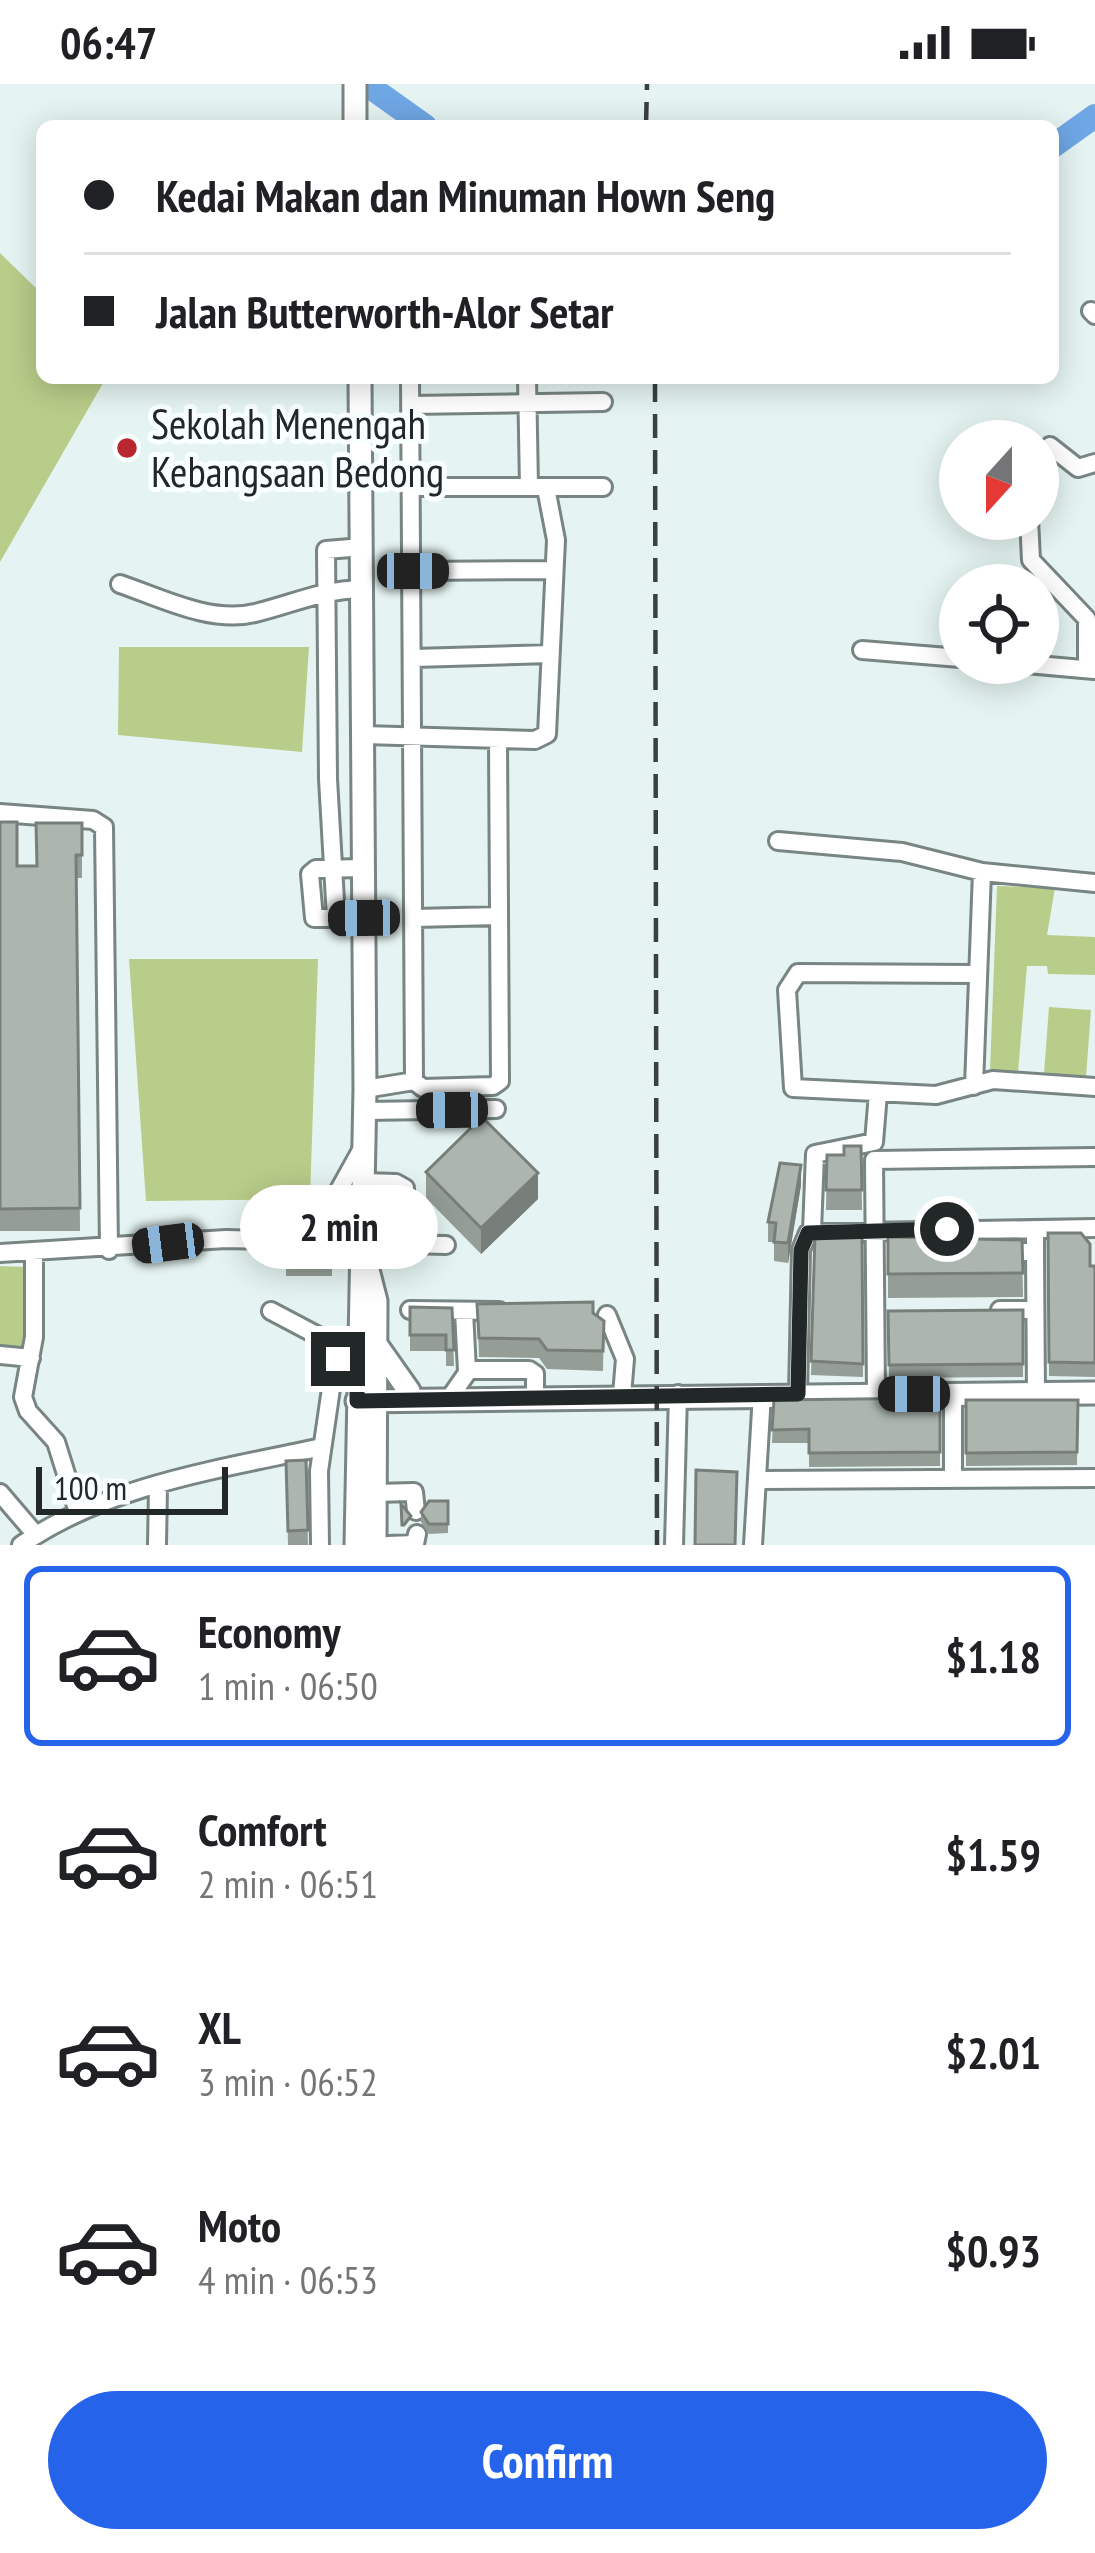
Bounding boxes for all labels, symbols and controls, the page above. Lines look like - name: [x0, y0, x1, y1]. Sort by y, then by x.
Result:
- text: 06:47: [60, 13, 157, 71]
- text: Kedai Makan dan Minuman Hown Seng: [156, 166, 775, 224]
- text: Jalan Butterworth-Alor Setar: [156, 282, 613, 340]
- place label: Sekolah Menengah Kebangsaan Bedong: [151, 396, 444, 499]
- north arrow: [939, 420, 1059, 540]
- map controls: [939, 420, 1059, 684]
- marker: Sekolah Menengah Kebangsaan Bedong: [114, 435, 140, 461]
- car: [377, 553, 449, 589]
- button: locate: [939, 564, 1059, 684]
- car: [328, 899, 400, 937]
- car: [416, 1091, 488, 1129]
- callout: 2 min: [239, 1185, 437, 1269]
- text: 2 min: [300, 1201, 378, 1252]
- route start: [920, 1202, 974, 1256]
- car: [130, 1221, 206, 1265]
- route end: [311, 1332, 365, 1386]
- car: [878, 1376, 950, 1412]
- scale bar: [36, 1461, 228, 1514]
- text: 100 m: [54, 1466, 127, 1509]
- icon: car: [54, 1602, 162, 1710]
- text: Economy: [198, 1602, 341, 1660]
- text: $1.18: [945, 1627, 1041, 1685]
- text: 1 min · 06:50: [198, 1660, 378, 1711]
- icon: car: [54, 1800, 162, 1908]
- text: Comfort: [198, 1800, 327, 1858]
- text: $1.59: [945, 1825, 1041, 1883]
- text: 2 min · 06:51: [198, 1858, 378, 1909]
- icon: car: [54, 1998, 162, 2106]
- text: XL: [198, 1998, 241, 2056]
- text: $2.01: [945, 2023, 1041, 2081]
- text: 3 min · 06:52: [198, 2056, 378, 2107]
- icon: car: [54, 2196, 162, 2304]
- text: Moto: [198, 2196, 281, 2254]
- text: $0.93: [945, 2221, 1041, 2279]
- text: 4 min · 06:53: [198, 2254, 378, 2305]
- button: Confirm: [48, 2391, 1047, 2529]

